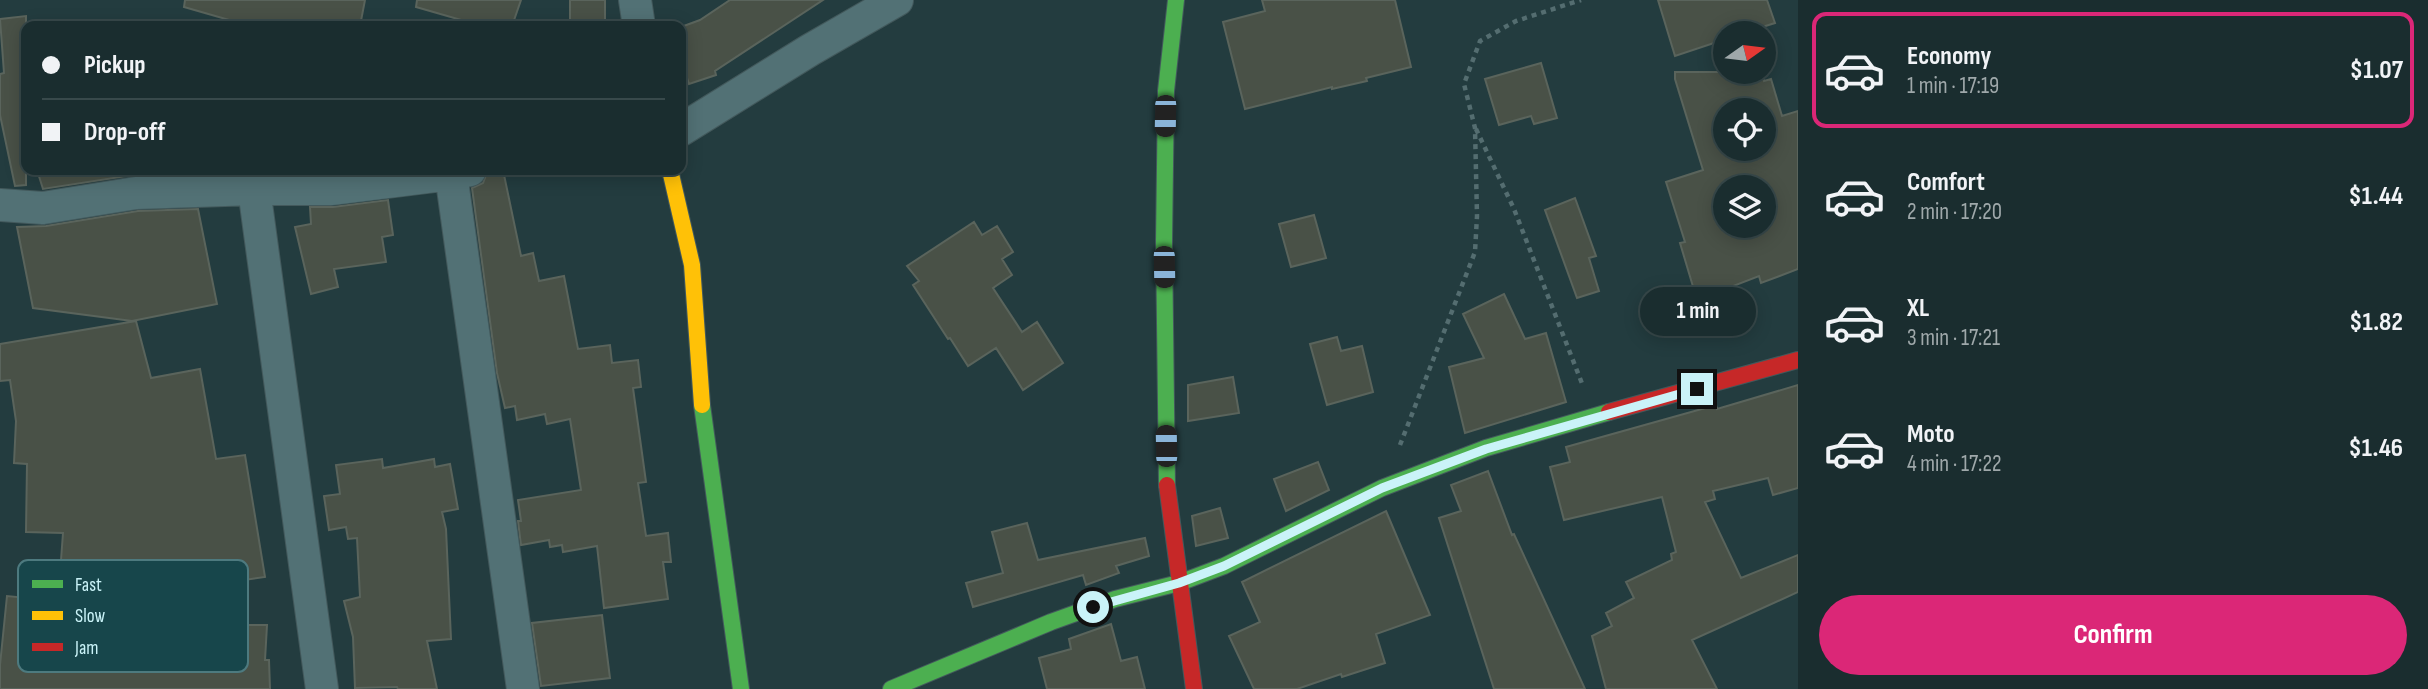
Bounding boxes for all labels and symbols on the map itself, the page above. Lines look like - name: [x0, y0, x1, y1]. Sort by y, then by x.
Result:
- north arrow: [1713, 21, 1776, 84]
- car: [1155, 95, 1176, 137]
- car: [1154, 246, 1175, 288]
- callout: 1 min: [1639, 288, 1755, 336]
- route end: [1681, 373, 1713, 405]
- car: [1156, 425, 1177, 467]
- legend: [18, 560, 248, 672]
- text: Fast: [75, 574, 102, 597]
- route start: [1077, 591, 1109, 623]
- text: Slow: [75, 605, 105, 628]
- text: Jam: [74, 637, 98, 660]

